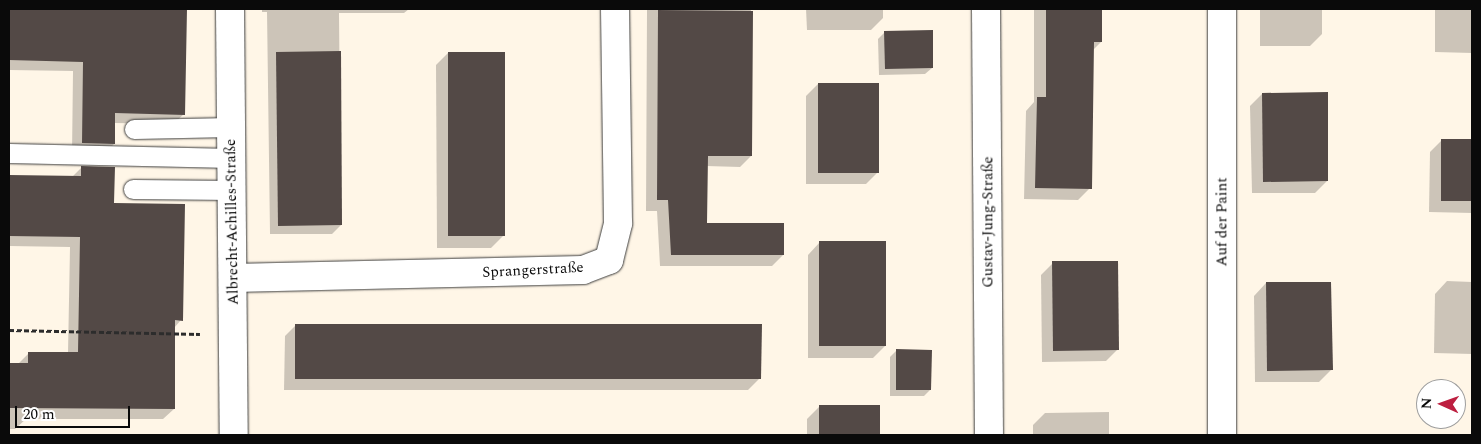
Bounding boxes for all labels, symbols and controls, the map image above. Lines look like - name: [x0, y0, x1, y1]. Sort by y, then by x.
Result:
- street label: Albrecht-Achilles-Straße: [222, 139, 242, 305]
- street label: Gustav-Jung-Straße: [979, 156, 997, 288]
- street label: Auf der Paint: [1213, 178, 1231, 266]
- street label: Sprangerstraße: [482, 258, 584, 282]
- north arrow: [1416, 379, 1466, 429]
- scale bar: [18, 396, 132, 428]
- text: N: [1416, 397, 1437, 410]
- text: 20 m: [23, 403, 55, 426]

